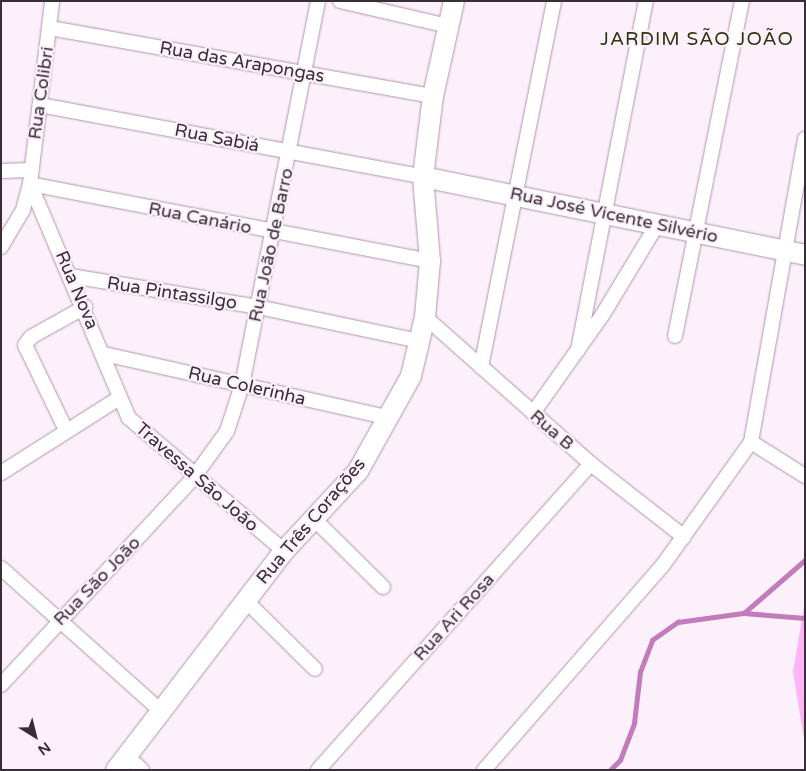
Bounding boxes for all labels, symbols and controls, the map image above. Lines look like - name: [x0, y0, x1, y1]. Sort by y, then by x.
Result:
- district label: JARDIM SÃO JOÃO: [598, 29, 796, 51]
- street label: Rua das Arapongas: [158, 37, 326, 87]
- street label: Rua Colibri: [24, 45, 58, 141]
- street label: Rua Sabiá: [173, 119, 261, 157]
- street label: Rua João de Barro: [244, 166, 298, 324]
- street label: Rua José Vicente Silvério: [508, 182, 720, 248]
- street label: Rua Canário: [147, 197, 253, 239]
- street label: Rua Nova: [51, 248, 103, 332]
- street label: Rua Pintassilgo: [105, 272, 239, 314]
- street label: Rua Colerinha: [186, 362, 308, 410]
- street label: Rua B: [526, 405, 578, 455]
- street label: Travessa São João: [131, 418, 263, 536]
- street label: Rua Três Corações: [252, 454, 370, 588]
- street label: Rua São João: [49, 532, 145, 630]
- street label: Rua Ari Rosa: [409, 569, 499, 665]
- north arrow: [10, 711, 60, 761]
- text: N: [35, 738, 54, 759]

